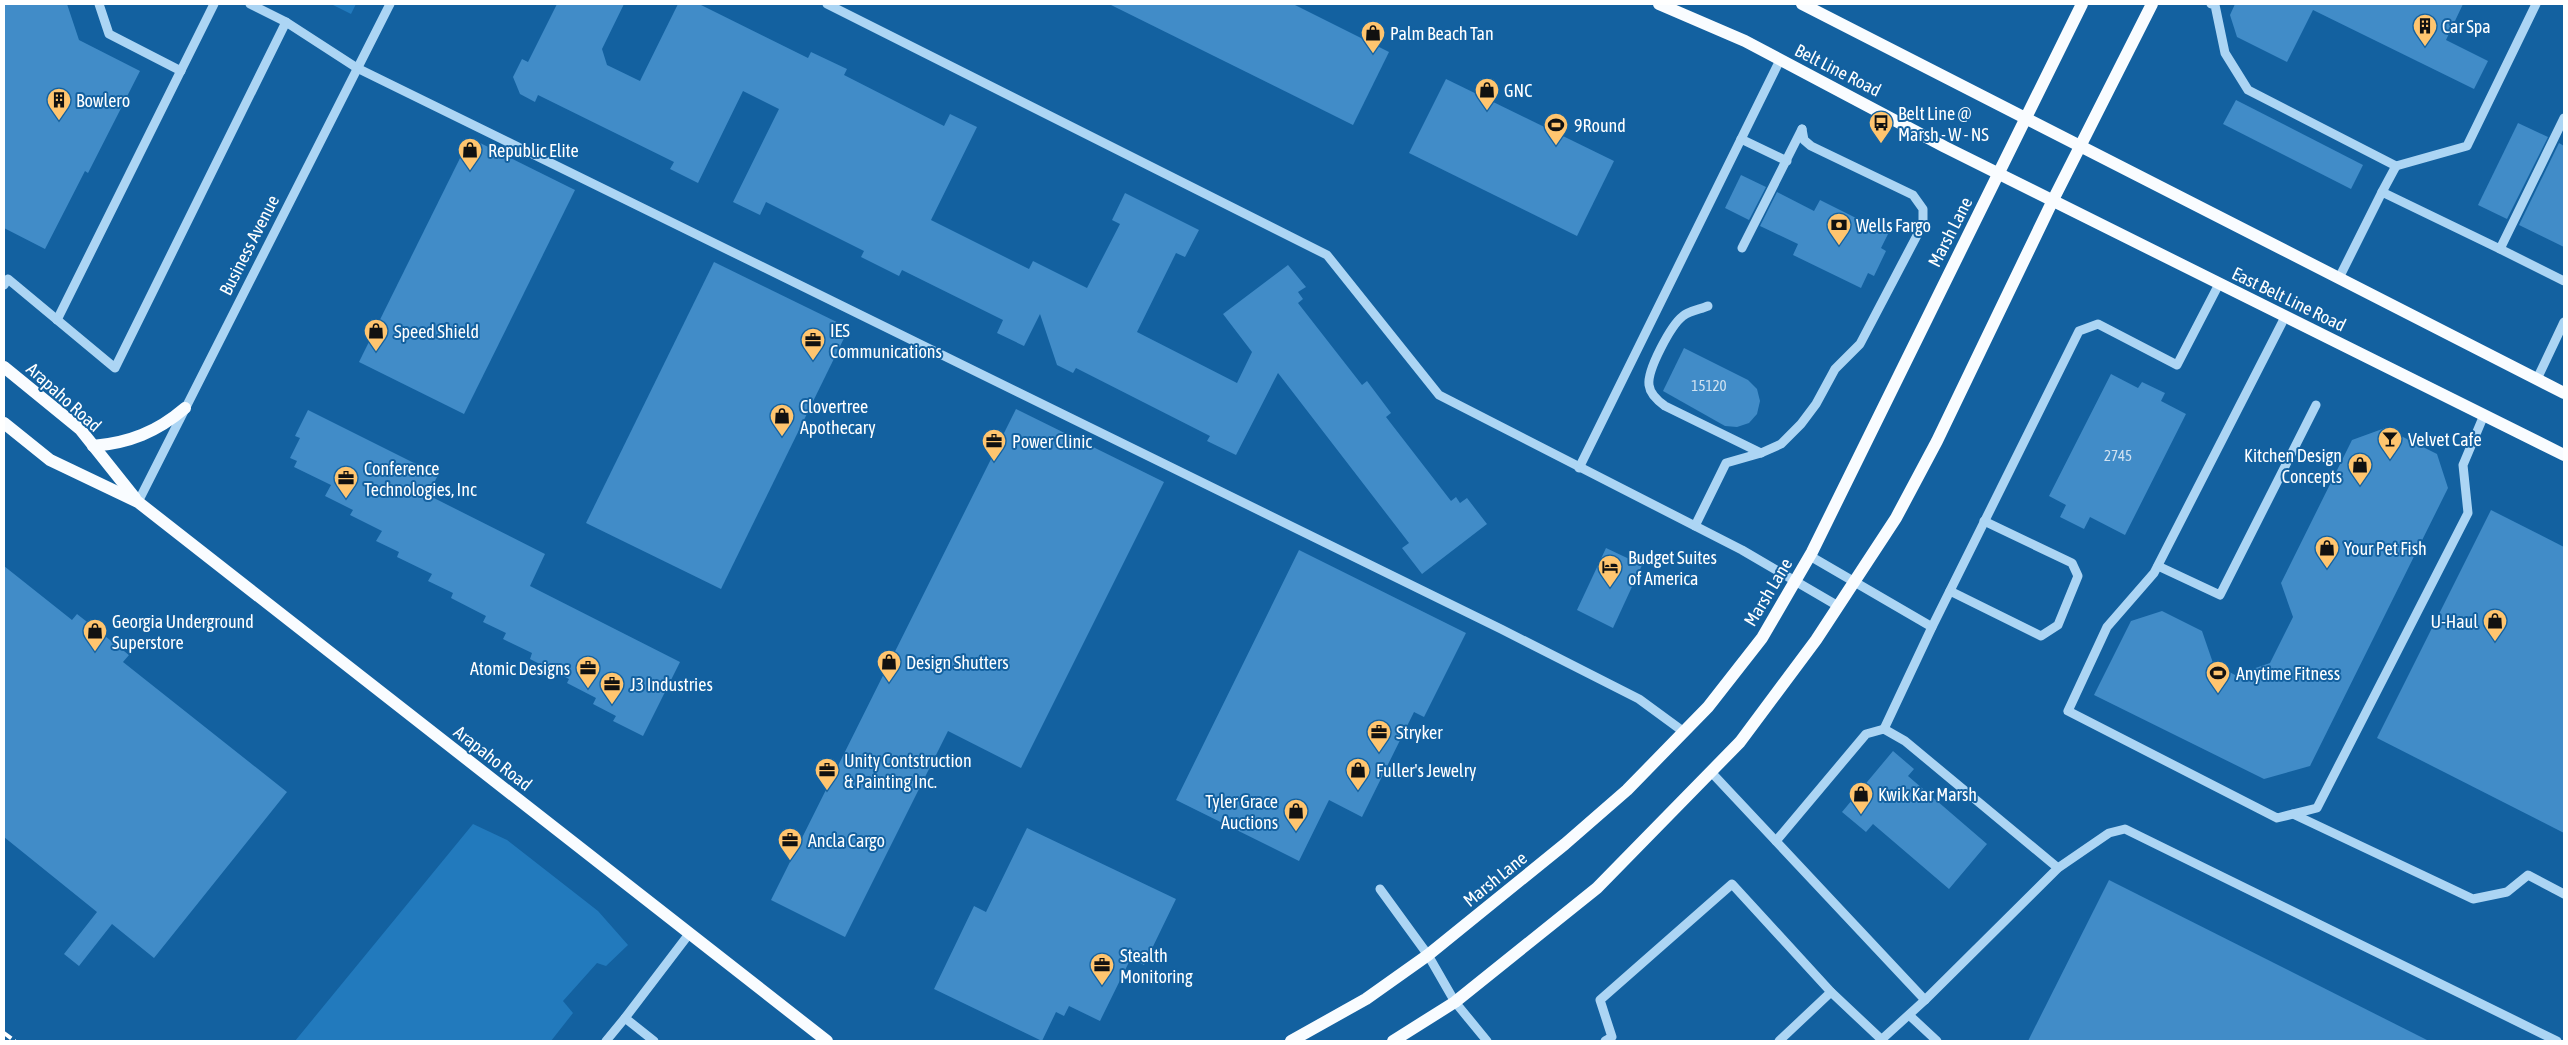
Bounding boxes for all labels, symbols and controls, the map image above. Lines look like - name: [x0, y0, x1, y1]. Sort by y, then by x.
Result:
- building icon: Car Spa: [2412, 13, 2438, 47]
- place label: Car Spa: [2442, 16, 2491, 37]
- shop icon: Palm Beach Tan: [1360, 20, 1386, 54]
- place label: Palm Beach Tan: [1390, 23, 1494, 44]
- street label: Belt Line Road: [1791, 39, 1885, 101]
- shop icon: GNC: [1474, 77, 1500, 111]
- place label: GNC: [1504, 80, 1532, 101]
- building icon: Bowlero: [46, 87, 72, 121]
- place label: Bowlero: [76, 90, 130, 111]
- place label: Belt Line @ Marsh - W - NS: [1898, 103, 1989, 145]
- bus stop icon: Belt Line @ Marsh - W - NS: [1868, 110, 1894, 144]
- sports icon: 9Round: [1543, 112, 1569, 146]
- place label: 9Round: [1574, 115, 1626, 136]
- shop icon: Republic Elite: [457, 137, 483, 171]
- place label: Republic Elite: [488, 140, 579, 161]
- street label: Business Avenue: [215, 191, 283, 299]
- street label: Marsh Lane: [1923, 194, 1977, 270]
- bank icon: Wells Fargo: [1826, 212, 1852, 246]
- place label: Wells Fargo: [1856, 215, 1931, 236]
- street label: East Belt Line Road: [2229, 262, 2349, 336]
- shop icon: Speed Shield: [363, 318, 389, 352]
- place label: IES Communications: [830, 320, 942, 362]
- place label: Speed Shield: [394, 321, 479, 342]
- office icon: IES Communications: [800, 327, 826, 361]
- street label: Arapaho Road: [22, 358, 106, 436]
- house number: 15120: [1691, 377, 1727, 394]
- place label: Clovertree Apothecary: [800, 396, 876, 438]
- shop icon: Clovertree Apothecary: [769, 403, 795, 437]
- bar icon: Velvet Cafe: [2377, 426, 2403, 460]
- office icon: Power Clinic: [981, 428, 1007, 462]
- place label: Velvet Cafe: [2408, 429, 2482, 450]
- place label: Power Clinic: [1012, 431, 1092, 452]
- place label: Kitchen Design Concepts: [2244, 445, 2342, 487]
- house number: 2745: [2104, 447, 2132, 464]
- shop icon: Kitchen Design Concepts: [2347, 452, 2373, 486]
- place label: Conference Technologies, Inc: [364, 458, 477, 500]
- office icon: Conference Technologies, Inc: [333, 465, 359, 499]
- shop icon: Your Pet Fish: [2314, 535, 2340, 569]
- place label: Your Pet Fish: [2344, 538, 2427, 559]
- place label: Budget Suites of America: [1628, 547, 1717, 589]
- hotel icon: Budget Suites of America: [1597, 554, 1623, 588]
- street label: Marsh Lane: [1740, 554, 1796, 630]
- shop icon: U-Haul: [2482, 608, 2508, 642]
- place label: Georgia Underground Superstore: [112, 611, 254, 653]
- place label: U-Haul: [2431, 611, 2478, 632]
- shop icon: Georgia Underground Superstore: [82, 618, 108, 652]
- shop icon: Design Shutters: [876, 649, 902, 683]
- place label: Design Shutters: [906, 652, 1009, 673]
- office icon: Atomic Designs: [575, 655, 601, 689]
- place label: Atomic Designs: [470, 658, 570, 679]
- sports icon: Anytime Fitness: [2205, 660, 2231, 694]
- place label: Anytime Fitness: [2236, 663, 2340, 684]
- office icon: J3 Industries: [599, 671, 625, 705]
- place label: J3 Industries: [630, 674, 713, 695]
- office icon: Stryker: [1366, 719, 1392, 753]
- street label: Arapaho Road: [450, 721, 536, 795]
- place label: Stryker: [1396, 722, 1443, 743]
- place label: Unity Contstruction & Painting Inc.: [844, 750, 972, 792]
- office icon: Unity Contstruction & Painting Inc.: [814, 757, 840, 791]
- shop icon: Fuller's Jewelry: [1345, 757, 1371, 791]
- place label: Fuller's Jewelry: [1376, 760, 1476, 781]
- shop icon: Kwik Kar Marsh: [1848, 781, 1874, 815]
- place label: Kwik Kar Marsh: [1878, 784, 1977, 805]
- place label: Tyler Grace Auctions: [1205, 791, 1278, 833]
- shop icon: Tyler Grace Auctions: [1283, 798, 1309, 832]
- office icon: Ancla Cargo: [777, 827, 803, 861]
- place label: Ancla Cargo: [808, 830, 885, 851]
- street label: Marsh Lane: [1459, 847, 1531, 911]
- place label: Stealth Monitoring: [1120, 945, 1193, 987]
- office icon: Stealth Monitoring: [1089, 952, 1115, 986]

